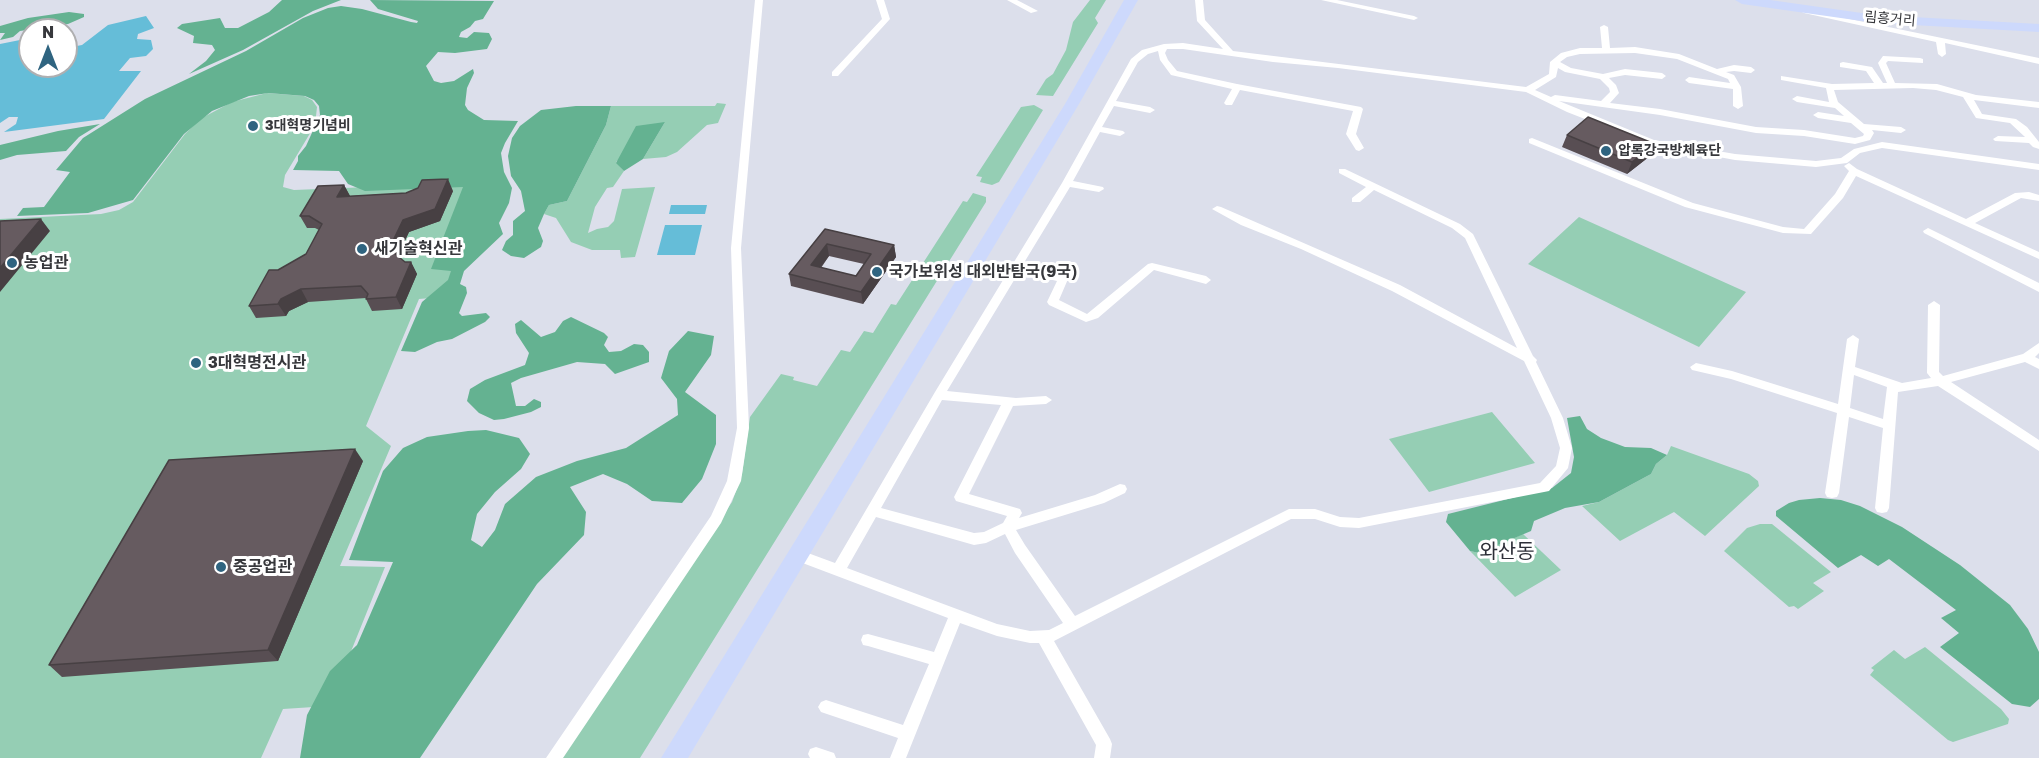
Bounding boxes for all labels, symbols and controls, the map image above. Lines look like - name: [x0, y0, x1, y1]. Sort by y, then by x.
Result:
- street label: 림흥거리: [1864, 8, 1916, 30]
- north arrow: [18, 18, 78, 78]
- text: N: [42, 22, 54, 42]
- place label: 3대혁명기념비: [265, 118, 351, 134]
- marker: 3대혁명기념비: [246, 119, 260, 133]
- place label: 압록강국방체육단: [1618, 143, 1721, 159]
- marker: 압록강국방체육단: [1599, 144, 1613, 158]
- place label: 새기술혁신관: [374, 239, 462, 259]
- marker: 새기술혁신관: [355, 242, 369, 256]
- place label: 농업관: [24, 253, 68, 273]
- marker: 농업관: [5, 256, 19, 270]
- place label: 국가보위성 대외반탐국(9국): [889, 262, 1077, 282]
- marker: 국가보위성 대외반탐국(9국): [870, 265, 884, 279]
- place label: 3대혁명전시관: [208, 353, 306, 373]
- marker: 3대혁명전시관: [189, 356, 203, 370]
- district label: 와산동: [1479, 540, 1535, 564]
- place label: 중공업관: [233, 557, 292, 577]
- marker: 중공업관: [214, 560, 228, 574]

